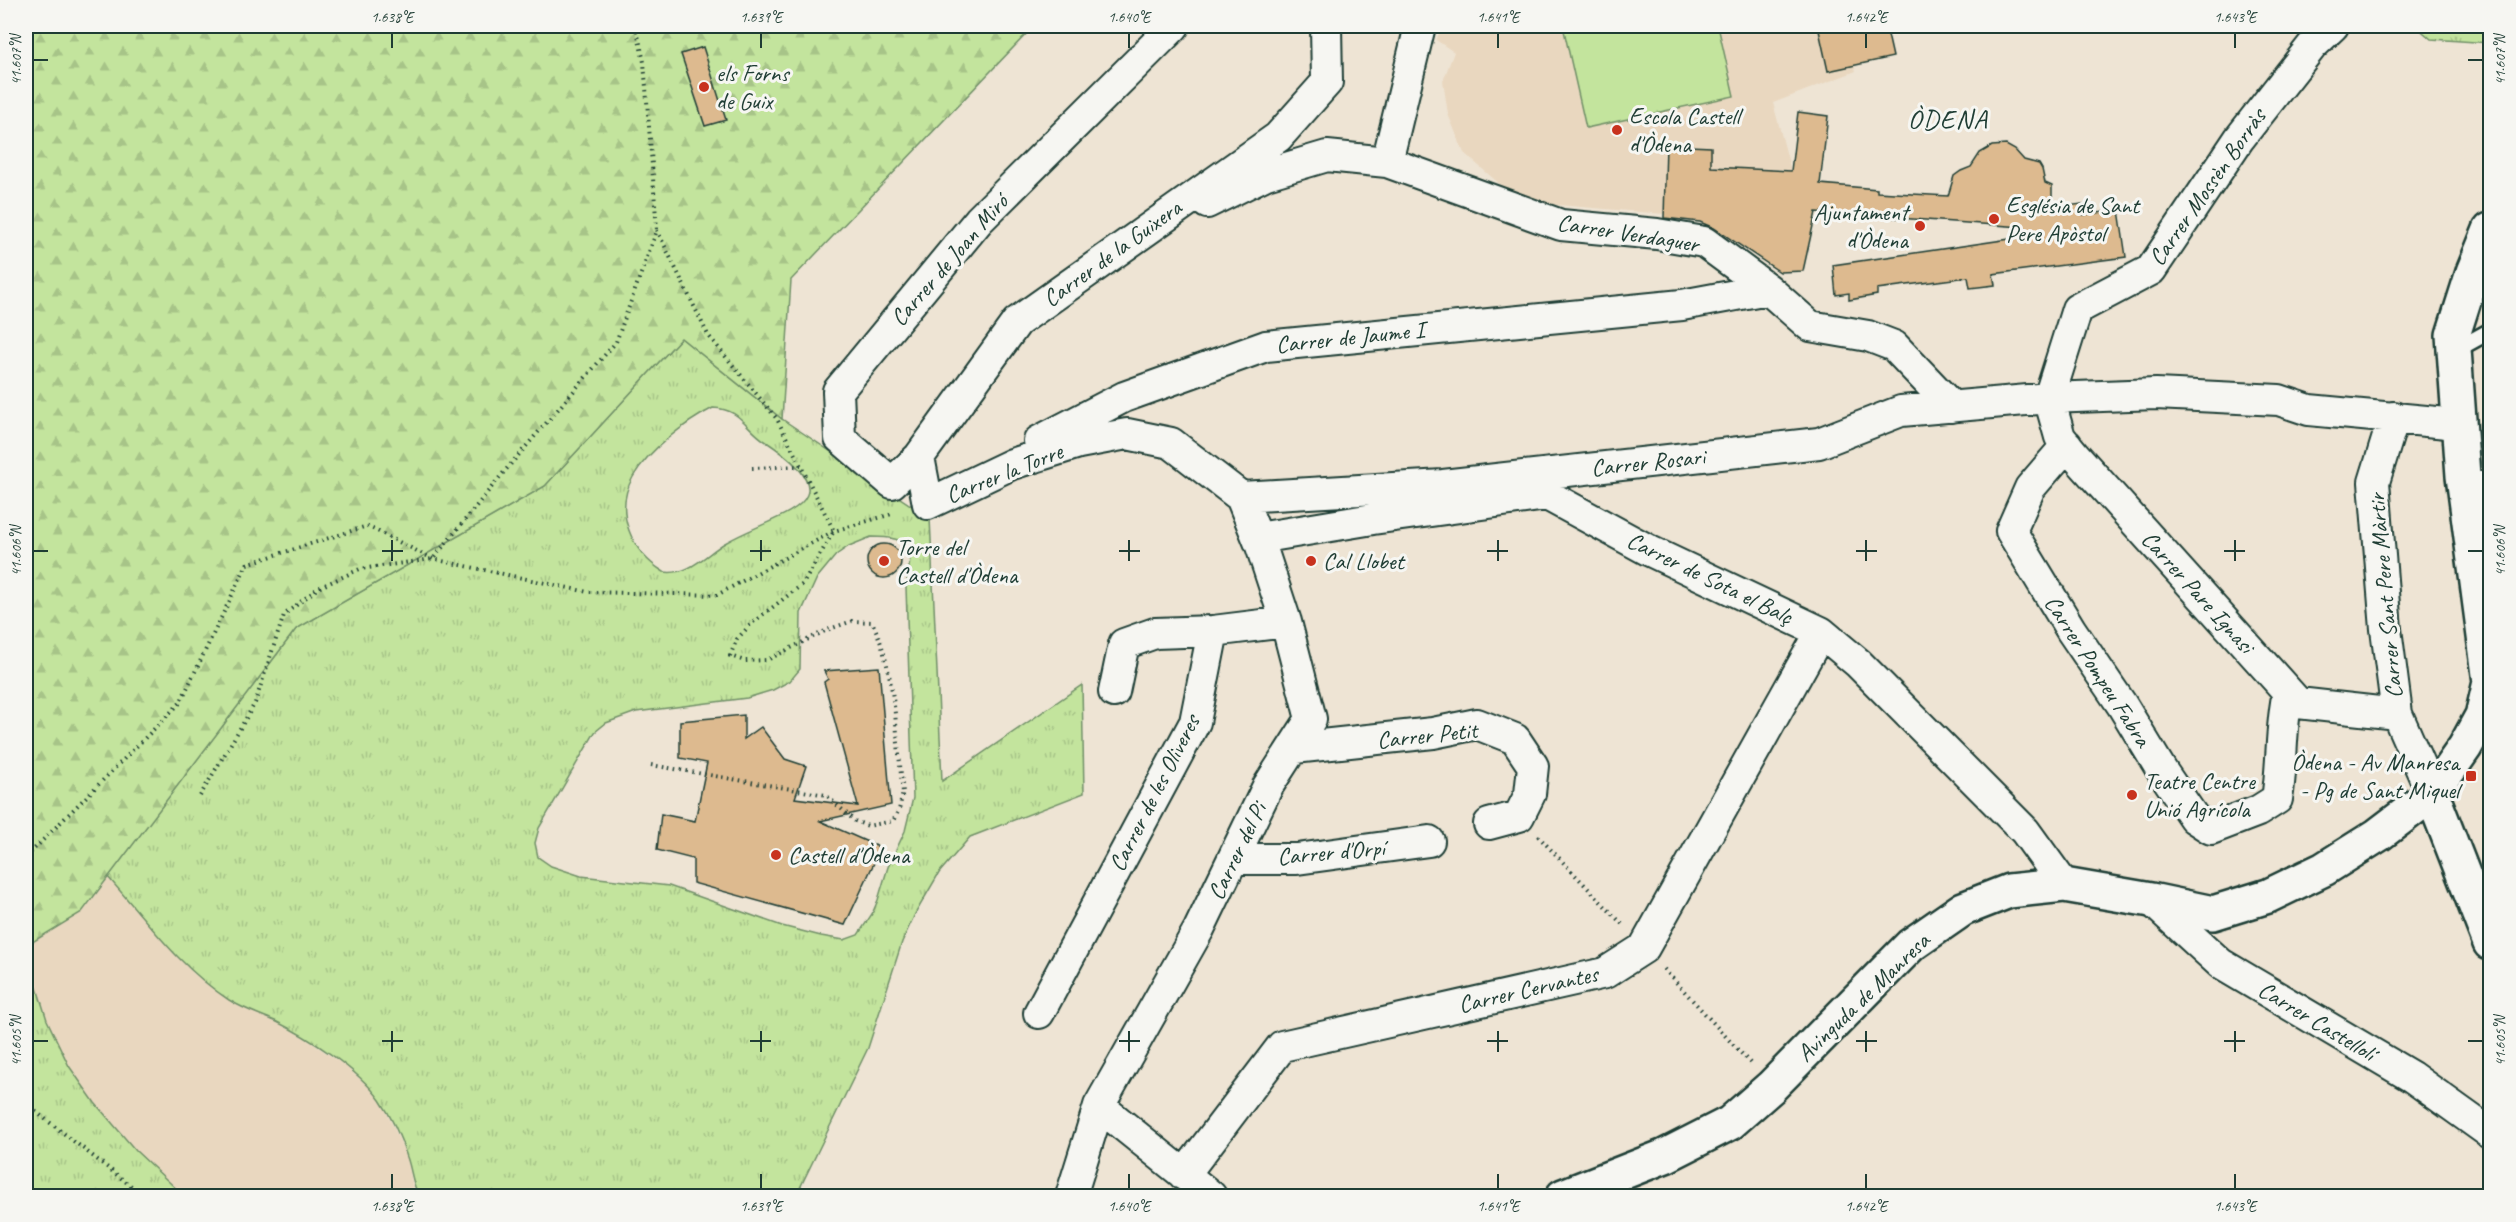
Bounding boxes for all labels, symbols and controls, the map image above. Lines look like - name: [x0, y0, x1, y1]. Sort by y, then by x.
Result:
- text: 1.638°E: [371, 8, 415, 27]
- text: 1.639°E: [740, 8, 784, 27]
- text: 1.640°E: [1108, 8, 1152, 27]
- text: 1.641°E: [1477, 8, 1521, 27]
- text: 1.642°E: [1845, 8, 1889, 27]
- text: 1.643°E: [2214, 8, 2258, 27]
- text: 41.607°N: [7, 32, 26, 85]
- text: 41.607°N: [2491, 32, 2510, 85]
- place label: els Forns de Guix: [716, 58, 790, 116]
- marker: els Forns de Guix: [697, 80, 711, 94]
- street label: Carrer Mossèn Borràs: [2142, 100, 2274, 271]
- place label: Escola Castell d'Òdena: [1629, 101, 1743, 159]
- district label: ÒDENA: [1908, 102, 1988, 136]
- marker: Escola Castell d'Òdena: [1610, 123, 1624, 137]
- street label: Carrer de Joan Miró: [884, 185, 1017, 332]
- place label: Església de Sant Pere Apòstol: [2006, 190, 2141, 248]
- street label: Carrer de la Guixera: [1037, 192, 1188, 313]
- place label: Ajuntament d'Òdena: [1814, 197, 1911, 255]
- street label: Carrer Verdaguer: [1555, 207, 1703, 259]
- marker: Església de Sant Pere Apòstol: [1987, 212, 2001, 226]
- marker: Ajuntament d'Òdena: [1913, 219, 1927, 233]
- street label: Carrer de Jaume I: [1274, 314, 1431, 360]
- street label: Carrer la Torre: [941, 435, 1069, 510]
- street label: Carrer Rosari: [1590, 441, 1709, 483]
- street label: Carrer Sant Pere Màrtir: [2361, 490, 2409, 700]
- text: 41.606°N: [7, 523, 26, 576]
- text: 41.606°N: [2491, 523, 2510, 576]
- street label: Carrer Pare Ignasi: [2135, 524, 2263, 662]
- street label: Carrer de Sota el Balç: [1622, 525, 1799, 632]
- place label: Torre del Castell d'Òdena: [896, 532, 1019, 590]
- place label: Cal Llobet: [1323, 546, 1406, 576]
- marker: Torre del Castell d'Òdena: [877, 554, 891, 568]
- marker: Cal Llobet: [1304, 554, 1318, 568]
- street label: Carrer Pompeu Fabra: [2038, 590, 2159, 754]
- street label: Carrer de les Oliveres: [1102, 707, 1208, 876]
- street label: Carrer Petit: [1375, 715, 1481, 755]
- place label: Òdena - Av Manresa - Pg de Sant Miquel: [2291, 747, 2463, 805]
- place label: Teatre Centre Unió Agrícola: [2144, 766, 2257, 824]
- marker: Òdena - Av Manresa - Pg de Sant Miquel: [2464, 769, 2478, 783]
- marker: Teatre Centre Unió Agrícola: [2125, 788, 2139, 802]
- street label: Carrer del Pi: [1201, 795, 1274, 904]
- street label: Carrer d'Orpí: [1276, 832, 1390, 872]
- place label: Castell d'Òdena: [788, 840, 911, 870]
- marker: Castell d'Òdena: [769, 848, 783, 862]
- street label: Avinguda de Manresa: [1790, 925, 1937, 1068]
- street label: Carrer Cervantes: [1455, 958, 1602, 1020]
- street label: Carrer Castellolí: [2253, 974, 2385, 1070]
- text: 41.605°N: [7, 1013, 26, 1066]
- text: 41.605°N: [2491, 1013, 2510, 1066]
- text: 1.638°E: [371, 1197, 415, 1216]
- text: 1.639°E: [740, 1197, 784, 1216]
- text: 1.640°E: [1108, 1197, 1152, 1216]
- text: 1.641°E: [1477, 1197, 1521, 1216]
- text: 1.642°E: [1845, 1197, 1889, 1216]
- text: 1.643°E: [2214, 1197, 2258, 1216]

